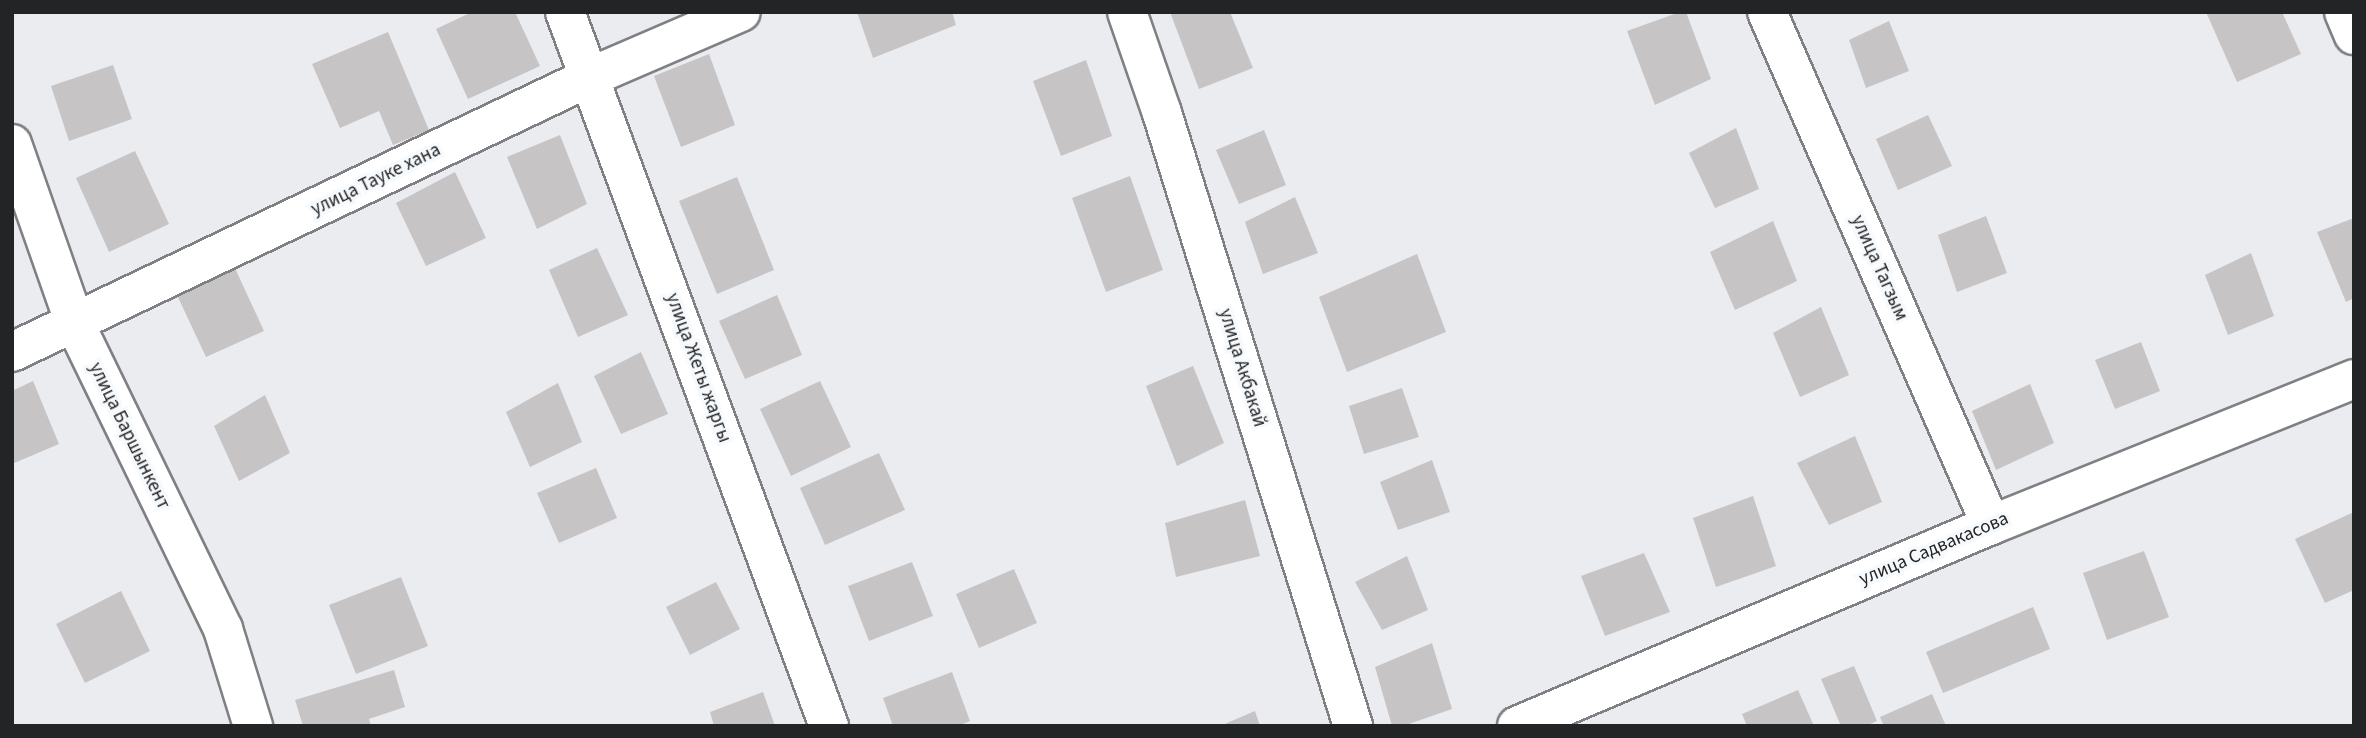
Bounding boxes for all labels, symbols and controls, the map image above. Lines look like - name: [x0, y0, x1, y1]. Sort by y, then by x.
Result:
- street label: улица Тауке хана: [308, 139, 444, 221]
- street label: улица Тагзым: [1846, 212, 1912, 324]
- street label: улица Жеты жаргы: [660, 290, 736, 446]
- street label: улица Акбакай: [1213, 306, 1271, 430]
- street label: улица Баршынкент: [84, 359, 174, 513]
- street label: улица Садвакасова: [1856, 507, 2012, 591]

